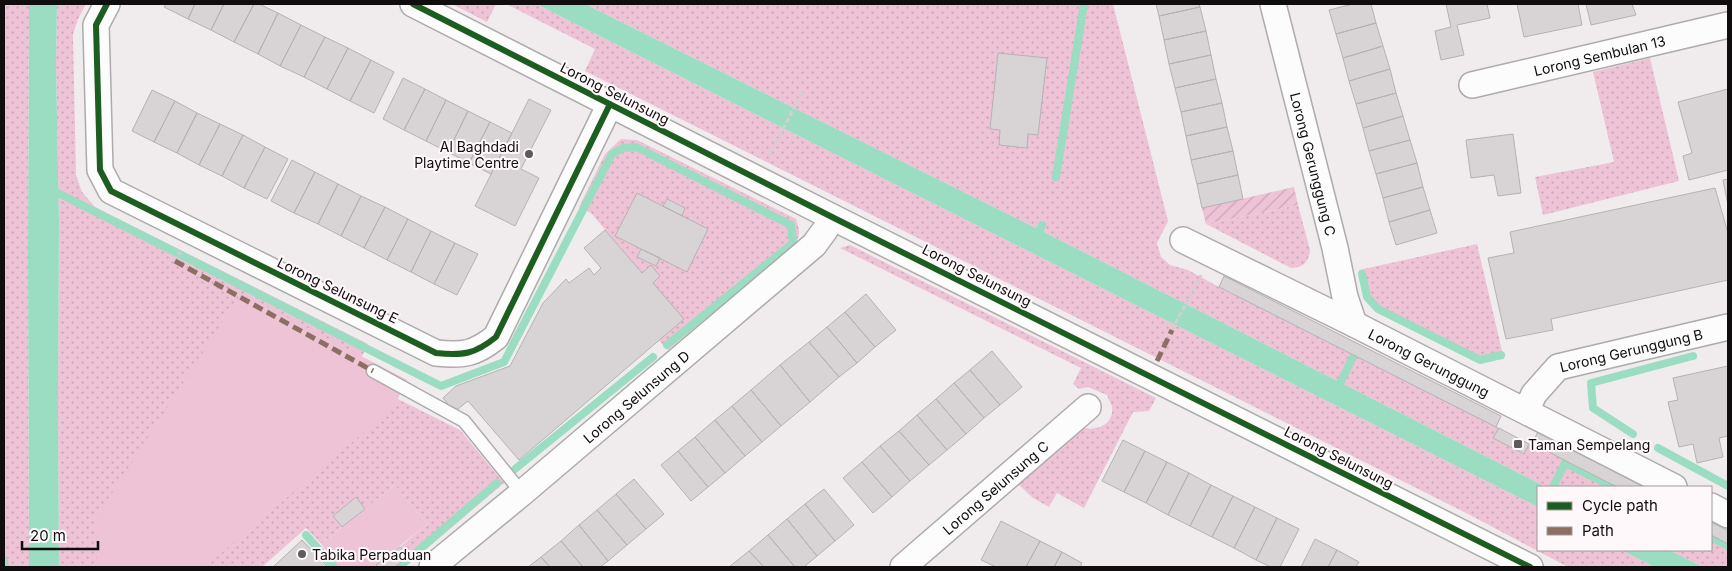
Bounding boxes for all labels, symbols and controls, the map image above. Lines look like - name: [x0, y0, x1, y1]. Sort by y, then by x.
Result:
- street label: Lorong Sembulan 13: [1532, 31, 1667, 79]
- street label: Lorong Selunsung: [558, 58, 672, 128]
- street label: Lorong Gerunggung C: [1287, 90, 1340, 238]
- place label: Al Baghdadi Playtime Centre: [414, 138, 519, 171]
- marker: Al Baghdadi Playtime Centre: [523, 148, 535, 160]
- street label: Lorong Selunsung: [920, 240, 1034, 310]
- street label: Lorong Selunsung E: [275, 253, 401, 327]
- street label: Lorong Gerunggung: [1366, 324, 1493, 400]
- street label: Lorong Gerunggung B: [1558, 325, 1704, 375]
- street label: Lorong Selunsung D: [579, 346, 693, 446]
- street label: Lorong Selunsung: [1282, 422, 1396, 492]
- place label: Taman Sempelang: [1528, 436, 1650, 453]
- street label: Lorong Selunsung C: [939, 437, 1052, 538]
- marker: Taman Sempelang: [1512, 438, 1524, 450]
- legend: [1537, 486, 1712, 551]
- text: Cycle path: [1582, 496, 1658, 515]
- scale bar: [22, 518, 99, 550]
- text: Path: [1582, 521, 1614, 540]
- text: 20 m: [30, 526, 66, 545]
- place label: Tabika Perpaduan: [312, 546, 431, 563]
- marker: Tabika Perpaduan: [296, 548, 308, 560]

